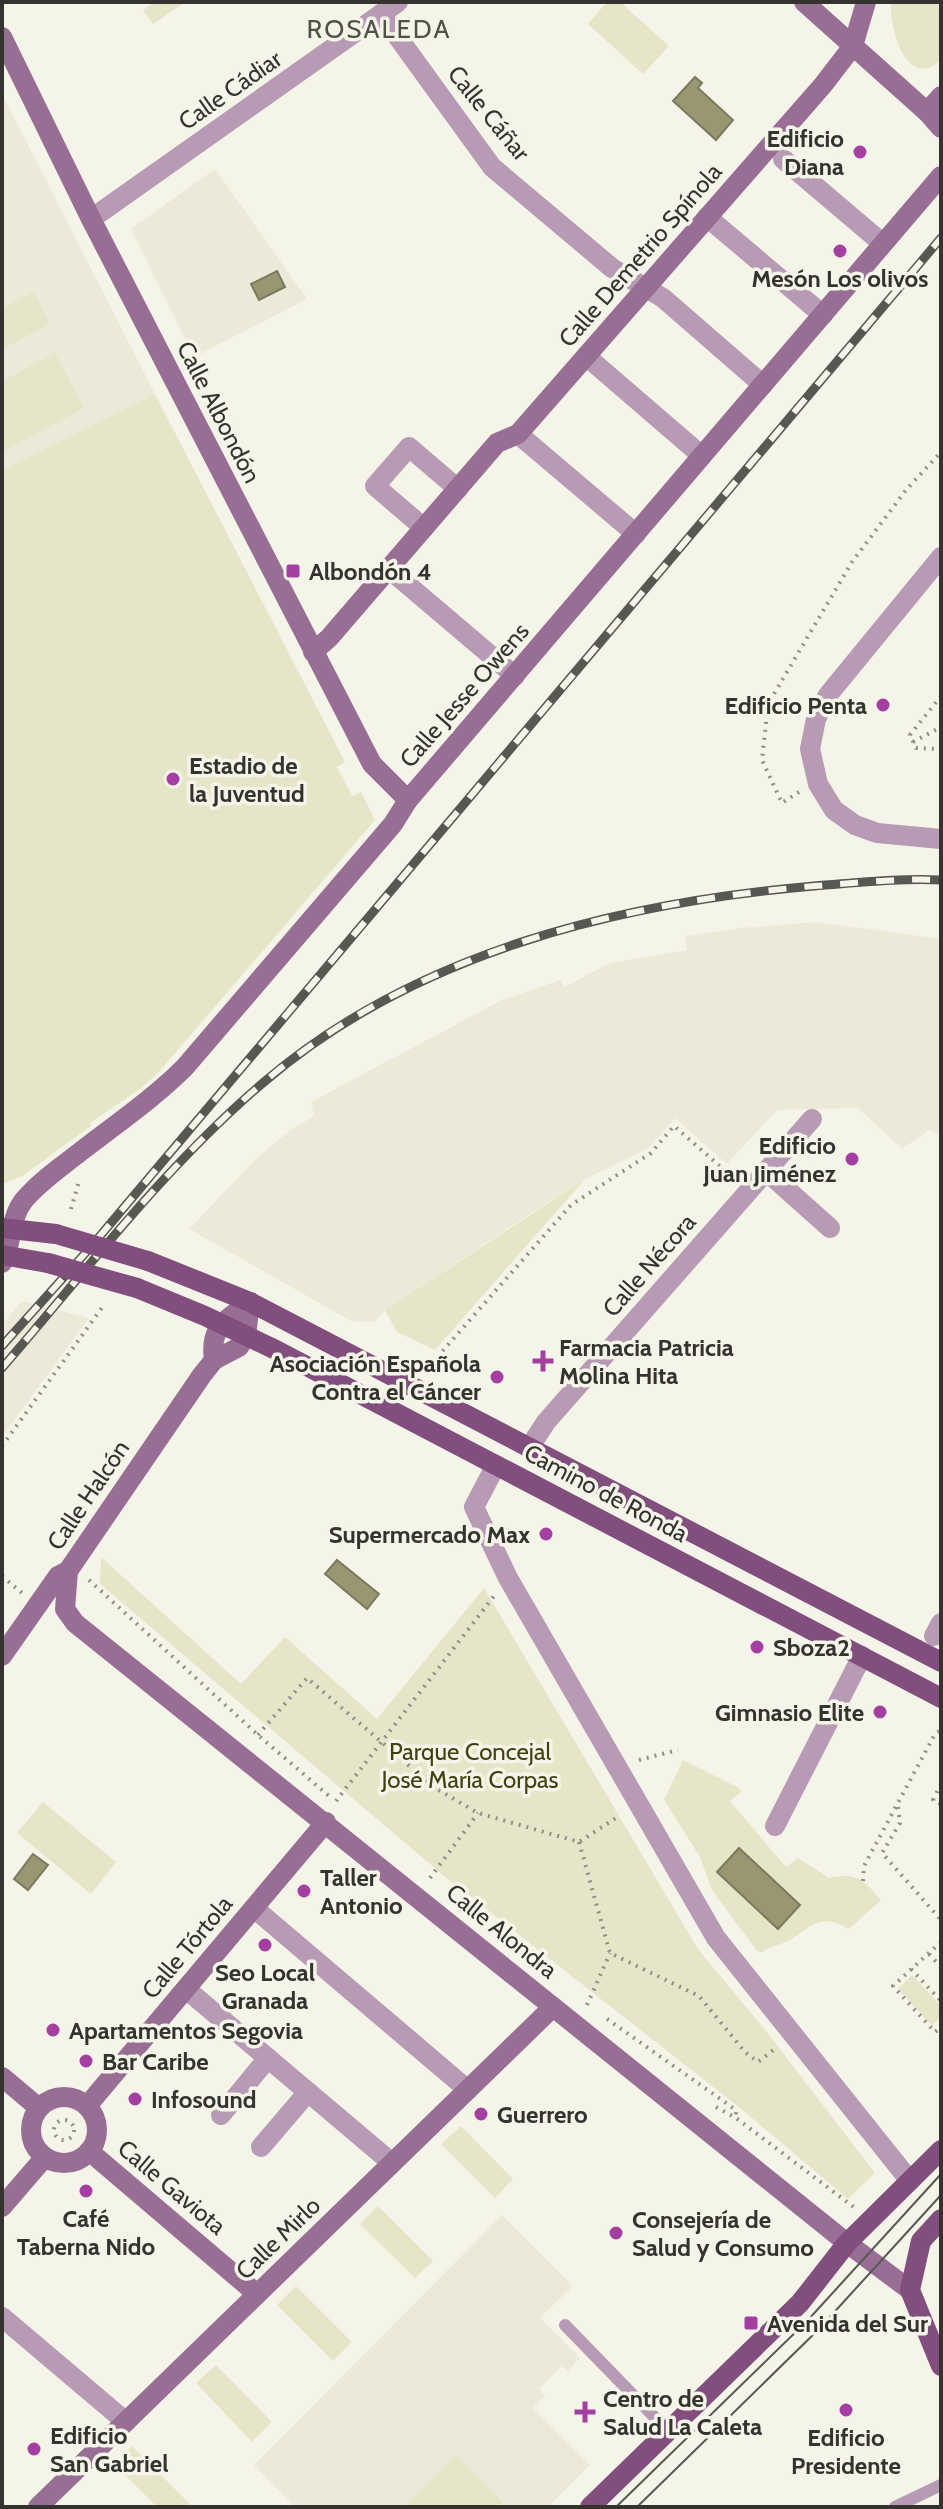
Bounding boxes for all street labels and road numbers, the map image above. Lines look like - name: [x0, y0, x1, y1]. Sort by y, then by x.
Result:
- street label: Calle Cádiar: [173, 44, 287, 136]
- street label: Calle Cáñar: [442, 60, 536, 167]
- street label: Calle Demetrio Spínola: [552, 157, 728, 353]
- street label: Calle Albondón: [171, 336, 267, 488]
- street label: Calle Jesse Owens: [393, 617, 535, 773]
- street label: Calle Nécora: [596, 1207, 702, 1322]
- street label: Calle Halcón: [41, 1435, 135, 1555]
- street label: Camino de Ronda: [519, 1438, 693, 1549]
- street label: Calle Alondra: [441, 1877, 564, 1985]
- street label: Calle Tórtola: [136, 1889, 239, 2004]
- street label: Calle Gaviota: [112, 2133, 232, 2241]
- street label: Calle Mirlo: [230, 2191, 326, 2285]

